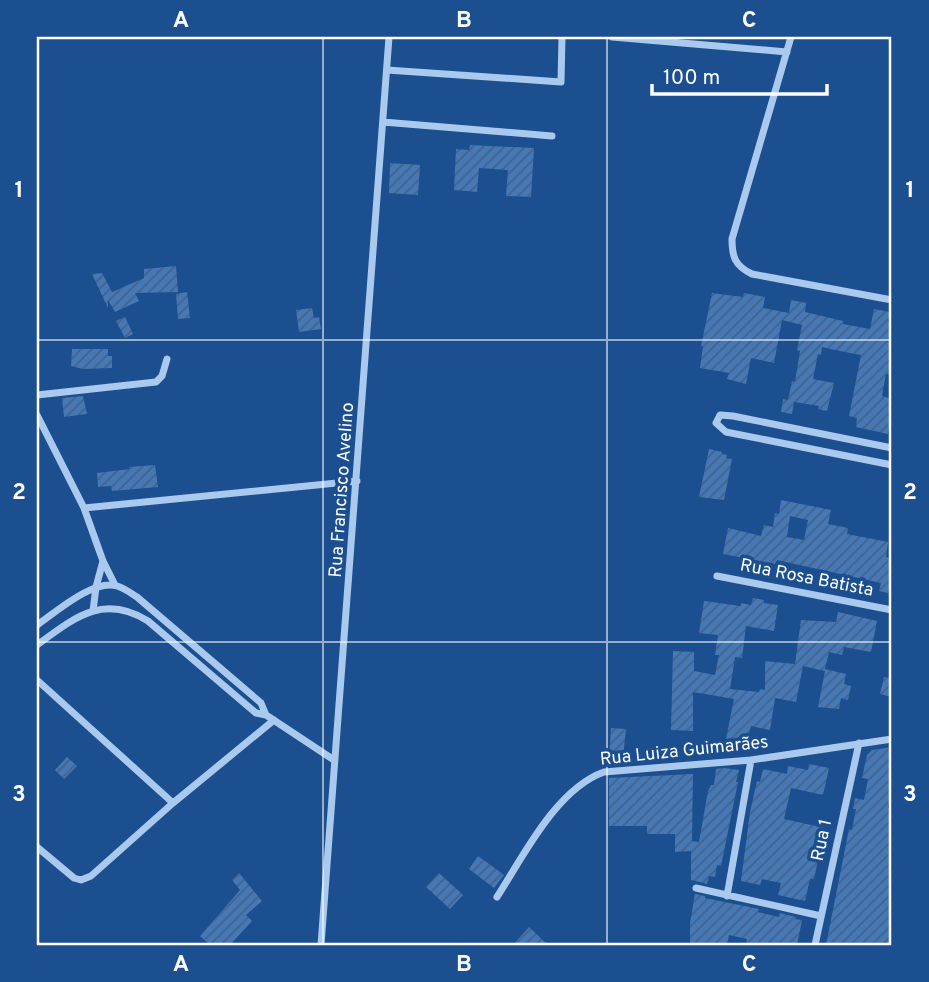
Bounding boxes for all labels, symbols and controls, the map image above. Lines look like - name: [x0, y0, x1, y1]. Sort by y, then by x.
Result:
- text: A: [173, 7, 189, 36]
- text: B: [456, 7, 472, 36]
- text: C: [742, 7, 756, 36]
- scale bar: [652, 52, 828, 96]
- text: 100 m: [663, 65, 720, 92]
- text: 1: [14, 177, 24, 206]
- text: 1: [905, 177, 915, 206]
- street label: Rua Francisco Avelino: [325, 402, 360, 578]
- text: 2: [12, 479, 26, 508]
- text: 2: [903, 479, 917, 508]
- street label: Rua Rosa Batista: [738, 554, 875, 603]
- street label: Rua Luiza Guimarães: [599, 731, 770, 772]
- text: 3: [12, 781, 26, 810]
- text: 3: [903, 781, 917, 810]
- street label: Rua 1: [807, 817, 838, 863]
- text: A: [173, 951, 189, 980]
- text: B: [456, 951, 472, 980]
- text: C: [742, 951, 756, 980]

